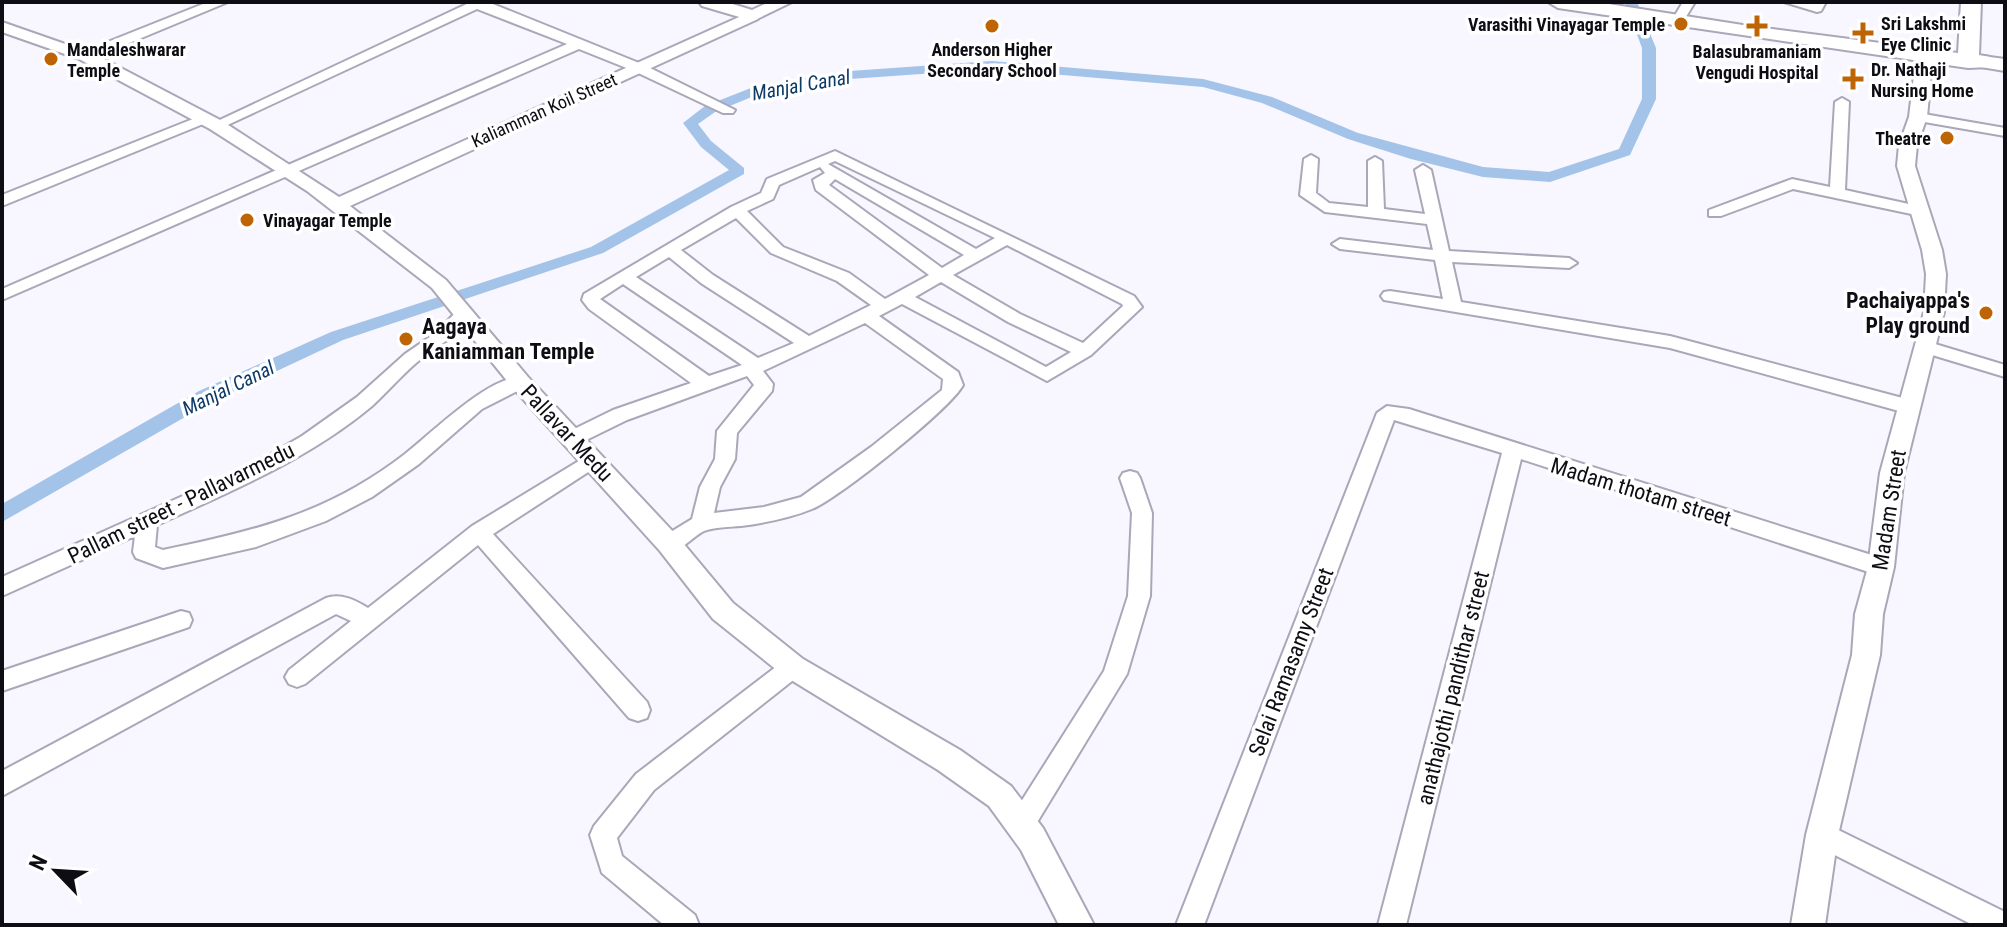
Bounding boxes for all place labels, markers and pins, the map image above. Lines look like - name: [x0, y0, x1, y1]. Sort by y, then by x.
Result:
- place label: Sri Lakshmi Eye Clinic: [1881, 13, 1966, 55]
- place label: Varasithi Vinayagar Temple: [1468, 14, 1665, 35]
- marker: Varasithi Vinayagar Temple: [1672, 15, 1690, 33]
- marker: Balasubramaniam Vengudi Hospital: [1746, 15, 1768, 37]
- marker: Anderson Higher Secondary School: [983, 17, 1001, 35]
- marker: Sri Lakshmi Eye Clinic: [1852, 22, 1874, 44]
- place label: Mandaleshwarar Temple: [67, 39, 186, 81]
- place label: Anderson Higher Secondary School: [927, 39, 1057, 81]
- place label: Balasubramaniam Vengudi Hospital: [1693, 41, 1821, 83]
- marker: Mandaleshwarar Temple: [42, 50, 60, 68]
- place label: Dr. Nathaji Nursing Home: [1871, 59, 1974, 101]
- marker: Dr. Nathaji Nursing Home: [1842, 68, 1864, 90]
- place label: Theatre: [1875, 128, 1931, 149]
- marker: Theatre: [1938, 129, 1956, 147]
- place label: Vinayagar Temple: [263, 210, 392, 231]
- marker: Vinayagar Temple: [238, 211, 256, 229]
- place label: Pachaiyappa's Play ground: [1846, 288, 1970, 338]
- marker: Pachaiyappa's Play ground: [1977, 304, 1995, 322]
- place label: Aagaya Kaniamman Temple: [422, 314, 594, 364]
- marker: Aagaya Kaniamman Temple: [397, 330, 415, 348]

